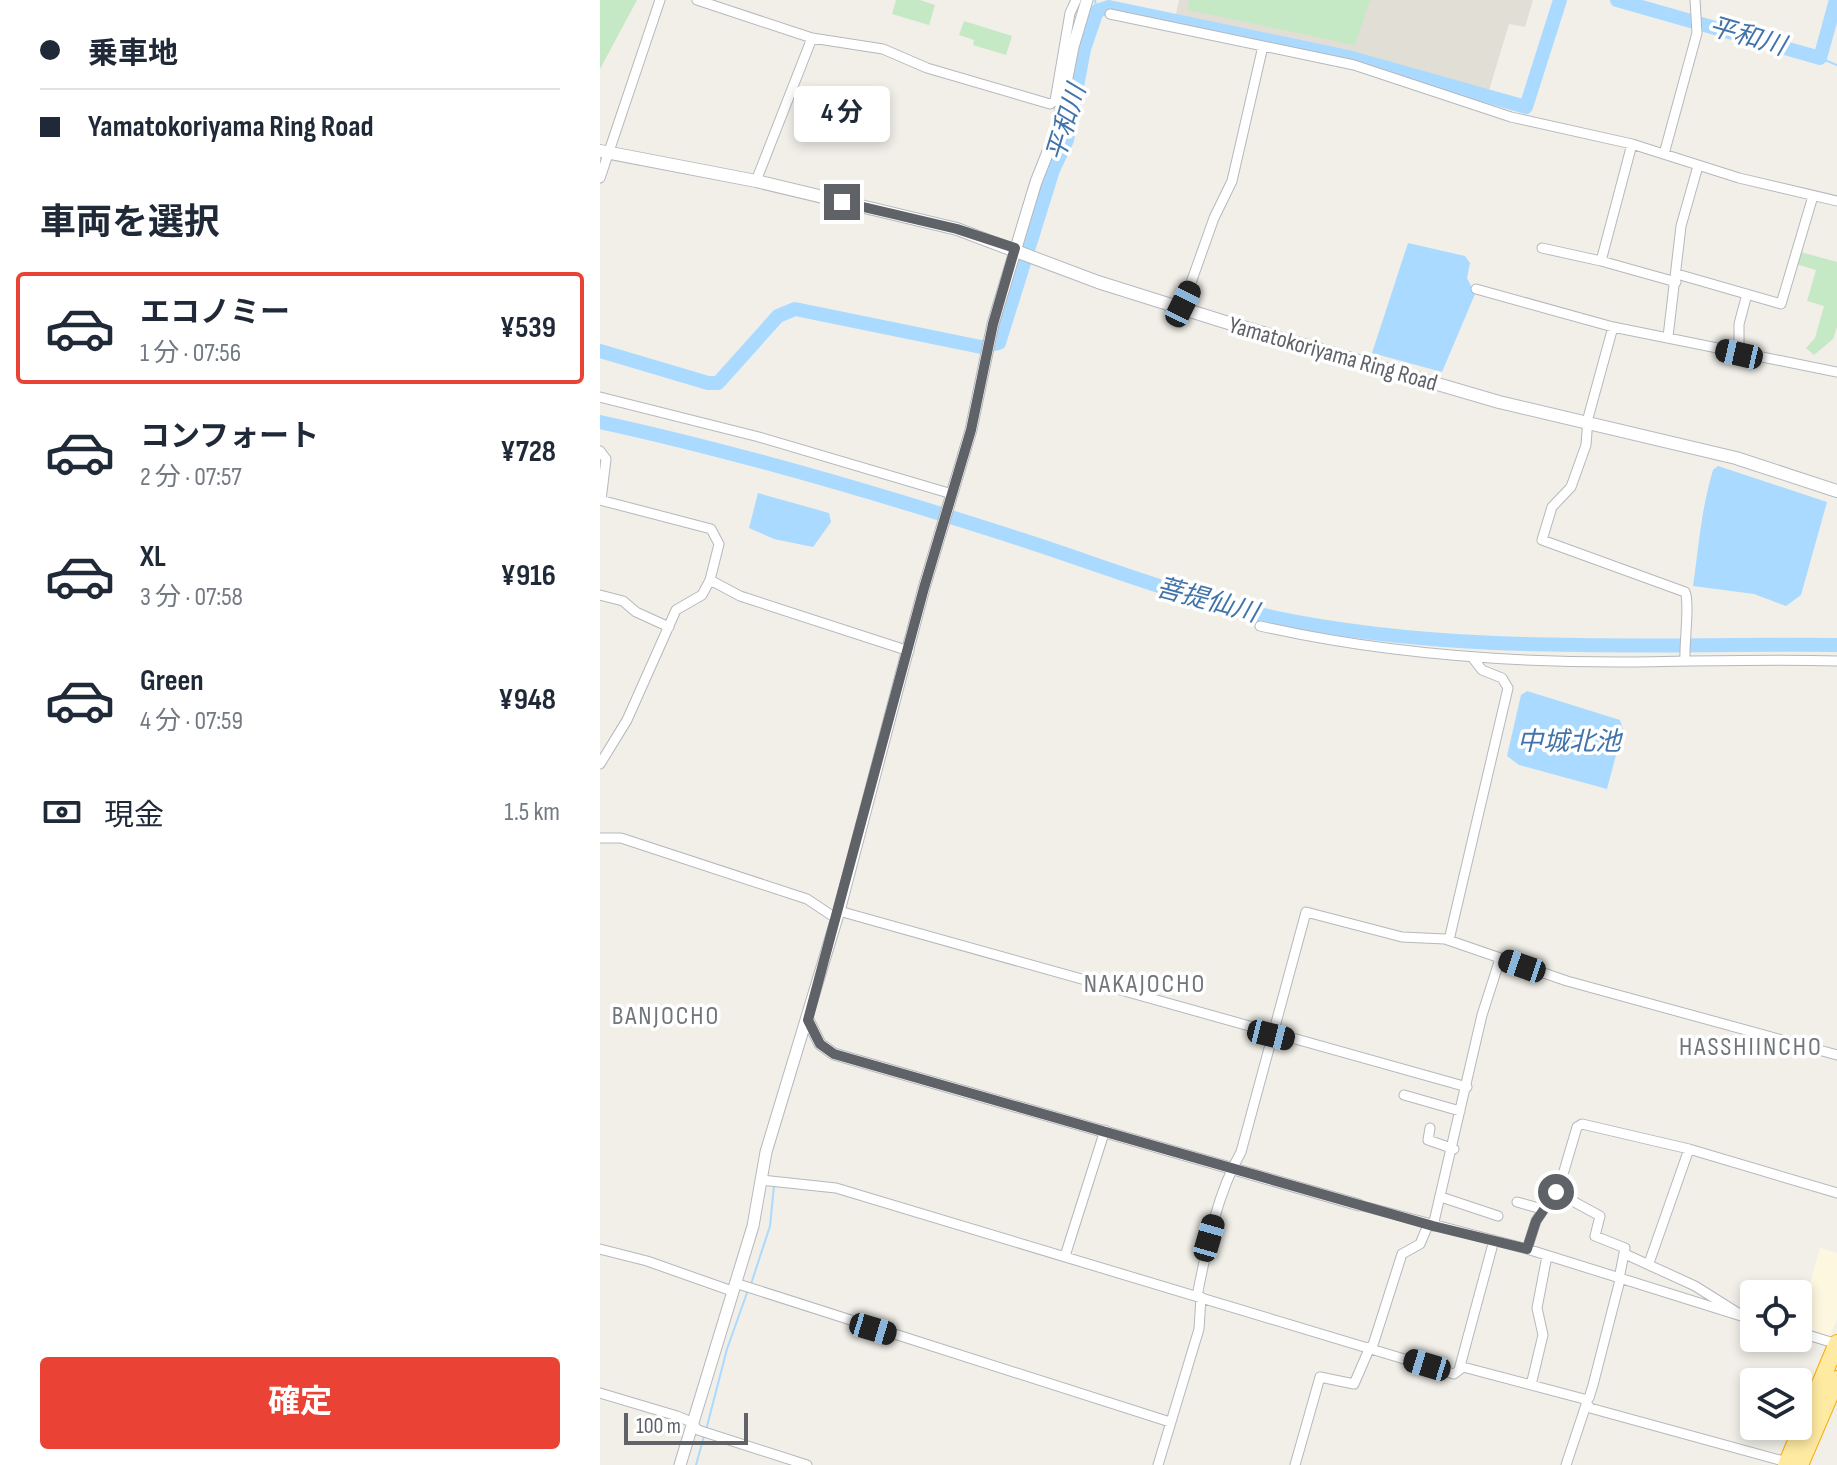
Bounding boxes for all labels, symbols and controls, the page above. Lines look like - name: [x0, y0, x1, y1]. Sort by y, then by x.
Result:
- water label: 平和川: [1705, 11, 1792, 63]
- text: 乗車地: [88, 36, 178, 72]
- water label: 平和川: [1041, 78, 1094, 165]
- callout: 4 分: [794, 86, 890, 142]
- text: 4 分: [821, 98, 863, 129]
- text: Yamatokoriyama Ring Road: [88, 109, 374, 145]
- route end: [824, 184, 860, 220]
- text: 車両を選択: [40, 202, 220, 245]
- car: [1162, 277, 1204, 331]
- icon: car: [44, 292, 116, 364]
- text: エコノミー: [140, 295, 290, 331]
- text: ¥539: [500, 310, 556, 346]
- street label: Yamatokoriyama Ring Road: [1225, 310, 1441, 398]
- car: [1713, 337, 1765, 371]
- text: 1 分 · 07:56: [140, 338, 241, 369]
- icon: car: [44, 416, 116, 488]
- text: コンフォート: [140, 419, 319, 455]
- text: ¥728: [500, 434, 556, 470]
- text: 2 分 · 07:57: [140, 462, 242, 493]
- text: XL: [140, 539, 166, 575]
- icon: car: [44, 540, 116, 612]
- text: ¥916: [501, 558, 556, 594]
- water label: 菩提仙川: [1153, 573, 1264, 630]
- text: 3 分 · 07:58: [140, 582, 243, 613]
- text: Green: [140, 663, 204, 699]
- icon: car: [44, 664, 116, 736]
- text: ¥948: [498, 682, 556, 718]
- text: 4 分 · 07:59: [140, 706, 243, 737]
- water label: 中城北池: [1517, 727, 1624, 758]
- icon: cash: [40, 790, 84, 834]
- text: 1.5 km: [504, 797, 560, 828]
- text: 現金: [104, 798, 164, 834]
- car: [1495, 947, 1549, 985]
- district label: NAKAJOCHO: [1084, 969, 1206, 1000]
- district label: BANJOCHO: [612, 1001, 720, 1032]
- car: [1245, 1018, 1297, 1052]
- district label: HASSHIINCHO: [1679, 1032, 1823, 1063]
- route start: [1538, 1174, 1574, 1210]
- car: [1191, 1212, 1227, 1264]
- map controls: [1740, 1280, 1812, 1440]
- button: locate: [1740, 1280, 1812, 1352]
- car: [847, 1311, 899, 1347]
- car: [1401, 1347, 1453, 1383]
- button: 確定: [40, 1357, 560, 1449]
- button: layers: [1740, 1368, 1812, 1440]
- scale bar: [624, 1409, 748, 1445]
- text: 100 m: [636, 1413, 681, 1440]

